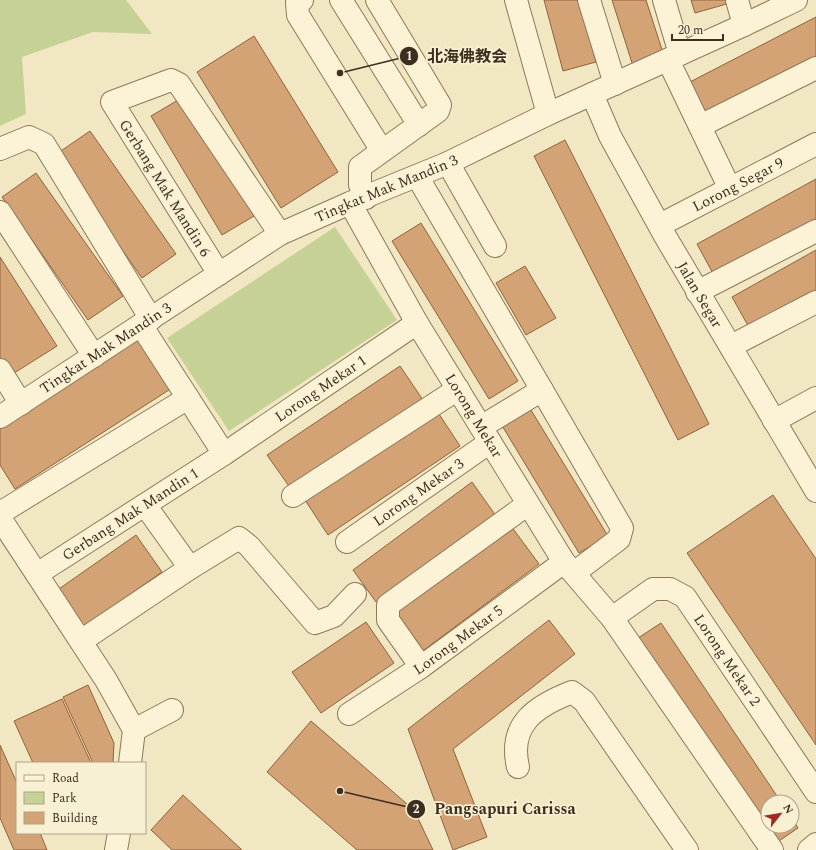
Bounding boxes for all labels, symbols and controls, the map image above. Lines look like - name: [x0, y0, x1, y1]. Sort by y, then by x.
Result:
- scale bar: [672, 16, 723, 42]
- text: 20 m: [678, 21, 703, 40]
- callout: 北海佛教会: [399, 42, 515, 70]
- text: 北海佛教会: [427, 45, 507, 69]
- text: 1: [406, 47, 412, 66]
- street label: Gerbang Mak Mandin 6: [113, 115, 217, 262]
- street label: Tingkat Mak Mandin 3: [311, 149, 463, 229]
- street label: Lorong Segar 9: [688, 152, 788, 218]
- street label: Jalan Segar: [671, 257, 728, 333]
- street label: Tingkat Mak Mandin 3: [35, 297, 177, 400]
- street label: Lorong Mekar 1: [270, 349, 372, 428]
- street label: Lorong Mekar: [439, 369, 508, 462]
- street label: Lorong Mekar 3: [368, 452, 469, 533]
- street label: Gerbang Mak Mandin 1: [58, 462, 204, 567]
- street label: Lorong Mekar 5: [409, 599, 508, 681]
- street label: Lorong Mekar 2: [688, 609, 766, 711]
- legend: [16, 762, 146, 834]
- text: Road: [52, 769, 79, 788]
- text: Park: [52, 789, 77, 808]
- north arrow: [760, 794, 800, 834]
- callout: Pangsapuri Carissa: [406, 795, 583, 823]
- text: Pangsapuri Carissa: [434, 797, 576, 821]
- text: 2: [413, 800, 420, 819]
- text: N: [779, 801, 798, 817]
- text: Building: [52, 809, 98, 828]

